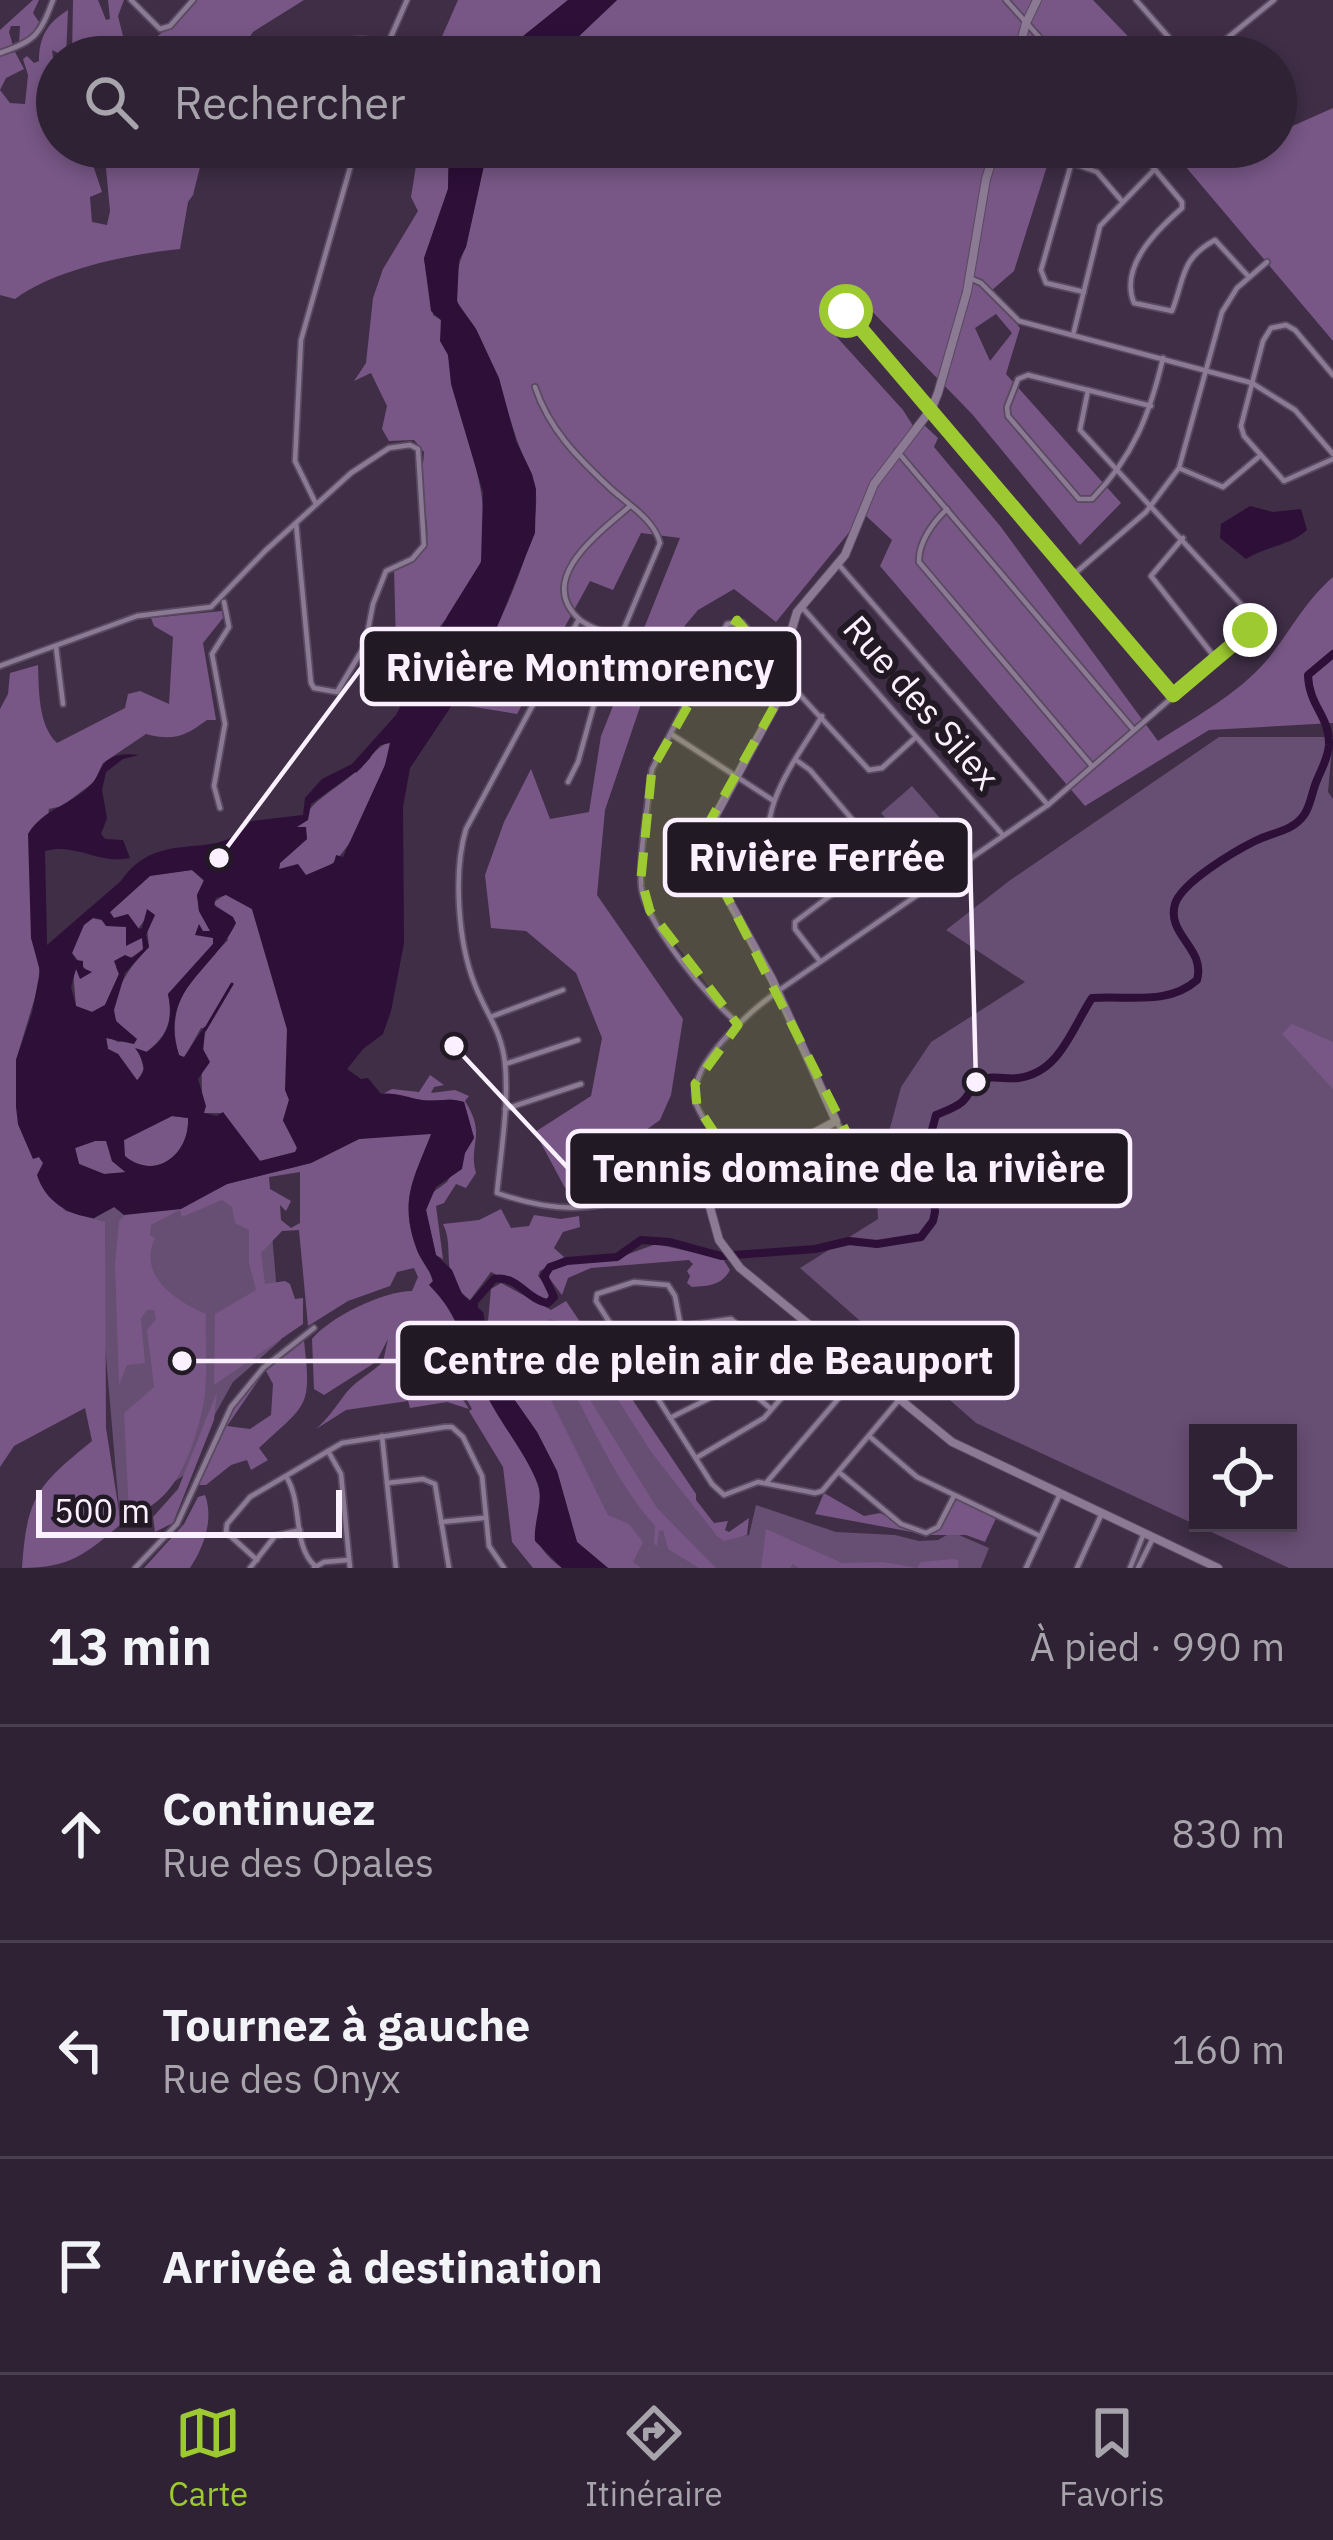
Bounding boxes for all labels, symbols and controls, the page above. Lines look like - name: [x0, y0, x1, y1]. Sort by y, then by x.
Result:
- search box: [36, 36, 1297, 168]
- icon: search: [78, 69, 144, 135]
- text: Rechercher: [174, 73, 405, 131]
- route start: [819, 284, 873, 338]
- route end: [1223, 603, 1277, 657]
- street label: Rue des Silex: [834, 605, 1010, 799]
- callout: Rivière Montmorency: [362, 629, 799, 704]
- text: Rivière Montmorency: [386, 641, 775, 692]
- callout: Rivière Ferrée: [665, 820, 970, 895]
- text: Rivière Ferrée: [689, 831, 945, 882]
- callout: Tennis domaine de la rivière: [568, 1131, 1130, 1206]
- text: Tennis domaine de la rivière: [592, 1142, 1106, 1193]
- callout: Centre de plein air de Beauport: [398, 1323, 1017, 1398]
- text: Centre de plein air de Beauport: [422, 1334, 994, 1385]
- map controls: [1189, 1424, 1297, 1532]
- button: locate: [1189, 1424, 1297, 1532]
- scale bar: [36, 1484, 342, 1537]
- text: 500 m: [54, 1489, 150, 1532]
- text: 13 min: [48, 1613, 212, 1679]
- text: À pied · 990 m: [1030, 1621, 1285, 1672]
- text: Continuez: [162, 1779, 376, 1837]
- icon: ahead: [48, 1801, 114, 1867]
- text: 830 m: [1172, 1808, 1285, 1859]
- text: Rue des Opales: [162, 1837, 434, 1888]
- text: Tournez à gauche: [162, 1995, 530, 2053]
- icon: left: [48, 2017, 114, 2083]
- text: 160 m: [1172, 2024, 1285, 2075]
- text: Rue des Onyx: [162, 2053, 401, 2104]
- icon: arrive: [48, 2233, 114, 2299]
- text: Arrivée à destination: [162, 2237, 603, 2295]
- tab: Carte: [168, 2400, 248, 2515]
- tab: Itinéraire: [585, 2400, 723, 2515]
- tab: Favoris: [1059, 2400, 1165, 2515]

